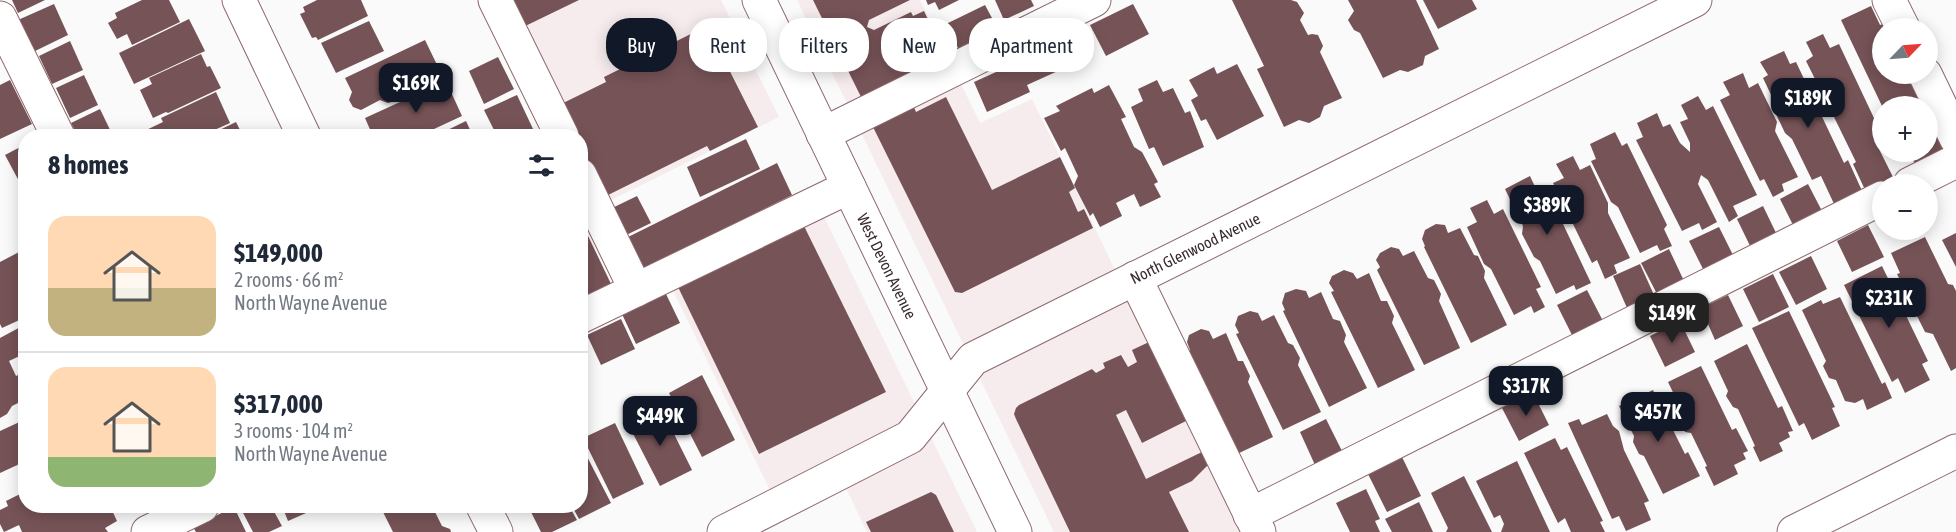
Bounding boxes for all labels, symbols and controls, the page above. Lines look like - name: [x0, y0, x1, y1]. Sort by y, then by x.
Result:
- chip: Buy: [606, 18, 677, 72]
- chip: Rent: [689, 18, 767, 72]
- chip: Filters: [779, 18, 869, 72]
- chip: New: [881, 18, 957, 72]
- chip: Apartment: [969, 18, 1094, 72]
- north arrow: [1872, 18, 1938, 84]
- map controls: [1872, 18, 1938, 240]
- pin: $169K: [374, 63, 458, 114]
- text: $169K: [393, 71, 439, 94]
- pin: $189K: [1766, 78, 1850, 129]
- text: $189K: [1785, 86, 1831, 109]
- button: +: [1872, 96, 1938, 162]
- icon: filters: [525, 149, 558, 182]
- text: 8 homes: [48, 150, 128, 180]
- button: −: [1872, 174, 1938, 240]
- pin: $389K: [1505, 185, 1589, 236]
- text: $389K: [1524, 193, 1570, 216]
- street label: North Glenwood Avenue: [1127, 209, 1263, 287]
- street label: West Devon Avenue: [854, 210, 920, 322]
- text: $149,000: [234, 238, 323, 268]
- icon: home: [96, 240, 168, 312]
- text: 2 rooms · 66 m²: [234, 268, 344, 291]
- pin: $231K: [1847, 278, 1931, 329]
- text: $231K: [1866, 286, 1912, 309]
- text: North Wayne Avenue: [234, 291, 387, 314]
- pin: $149K: [1630, 293, 1714, 344]
- text: $149K: [1649, 301, 1695, 324]
- pin: $317K: [1484, 366, 1568, 417]
- text: $317K: [1503, 374, 1549, 397]
- text: $317,000: [234, 389, 323, 419]
- icon: home: [96, 391, 168, 463]
- pin: $457K: [1616, 392, 1700, 443]
- pin: $449K: [618, 396, 702, 447]
- text: $457K: [1635, 400, 1681, 423]
- text: $449K: [637, 404, 683, 427]
- text: 3 rooms · 104 m²: [234, 419, 353, 442]
- text: North Wayne Avenue: [234, 442, 387, 465]

